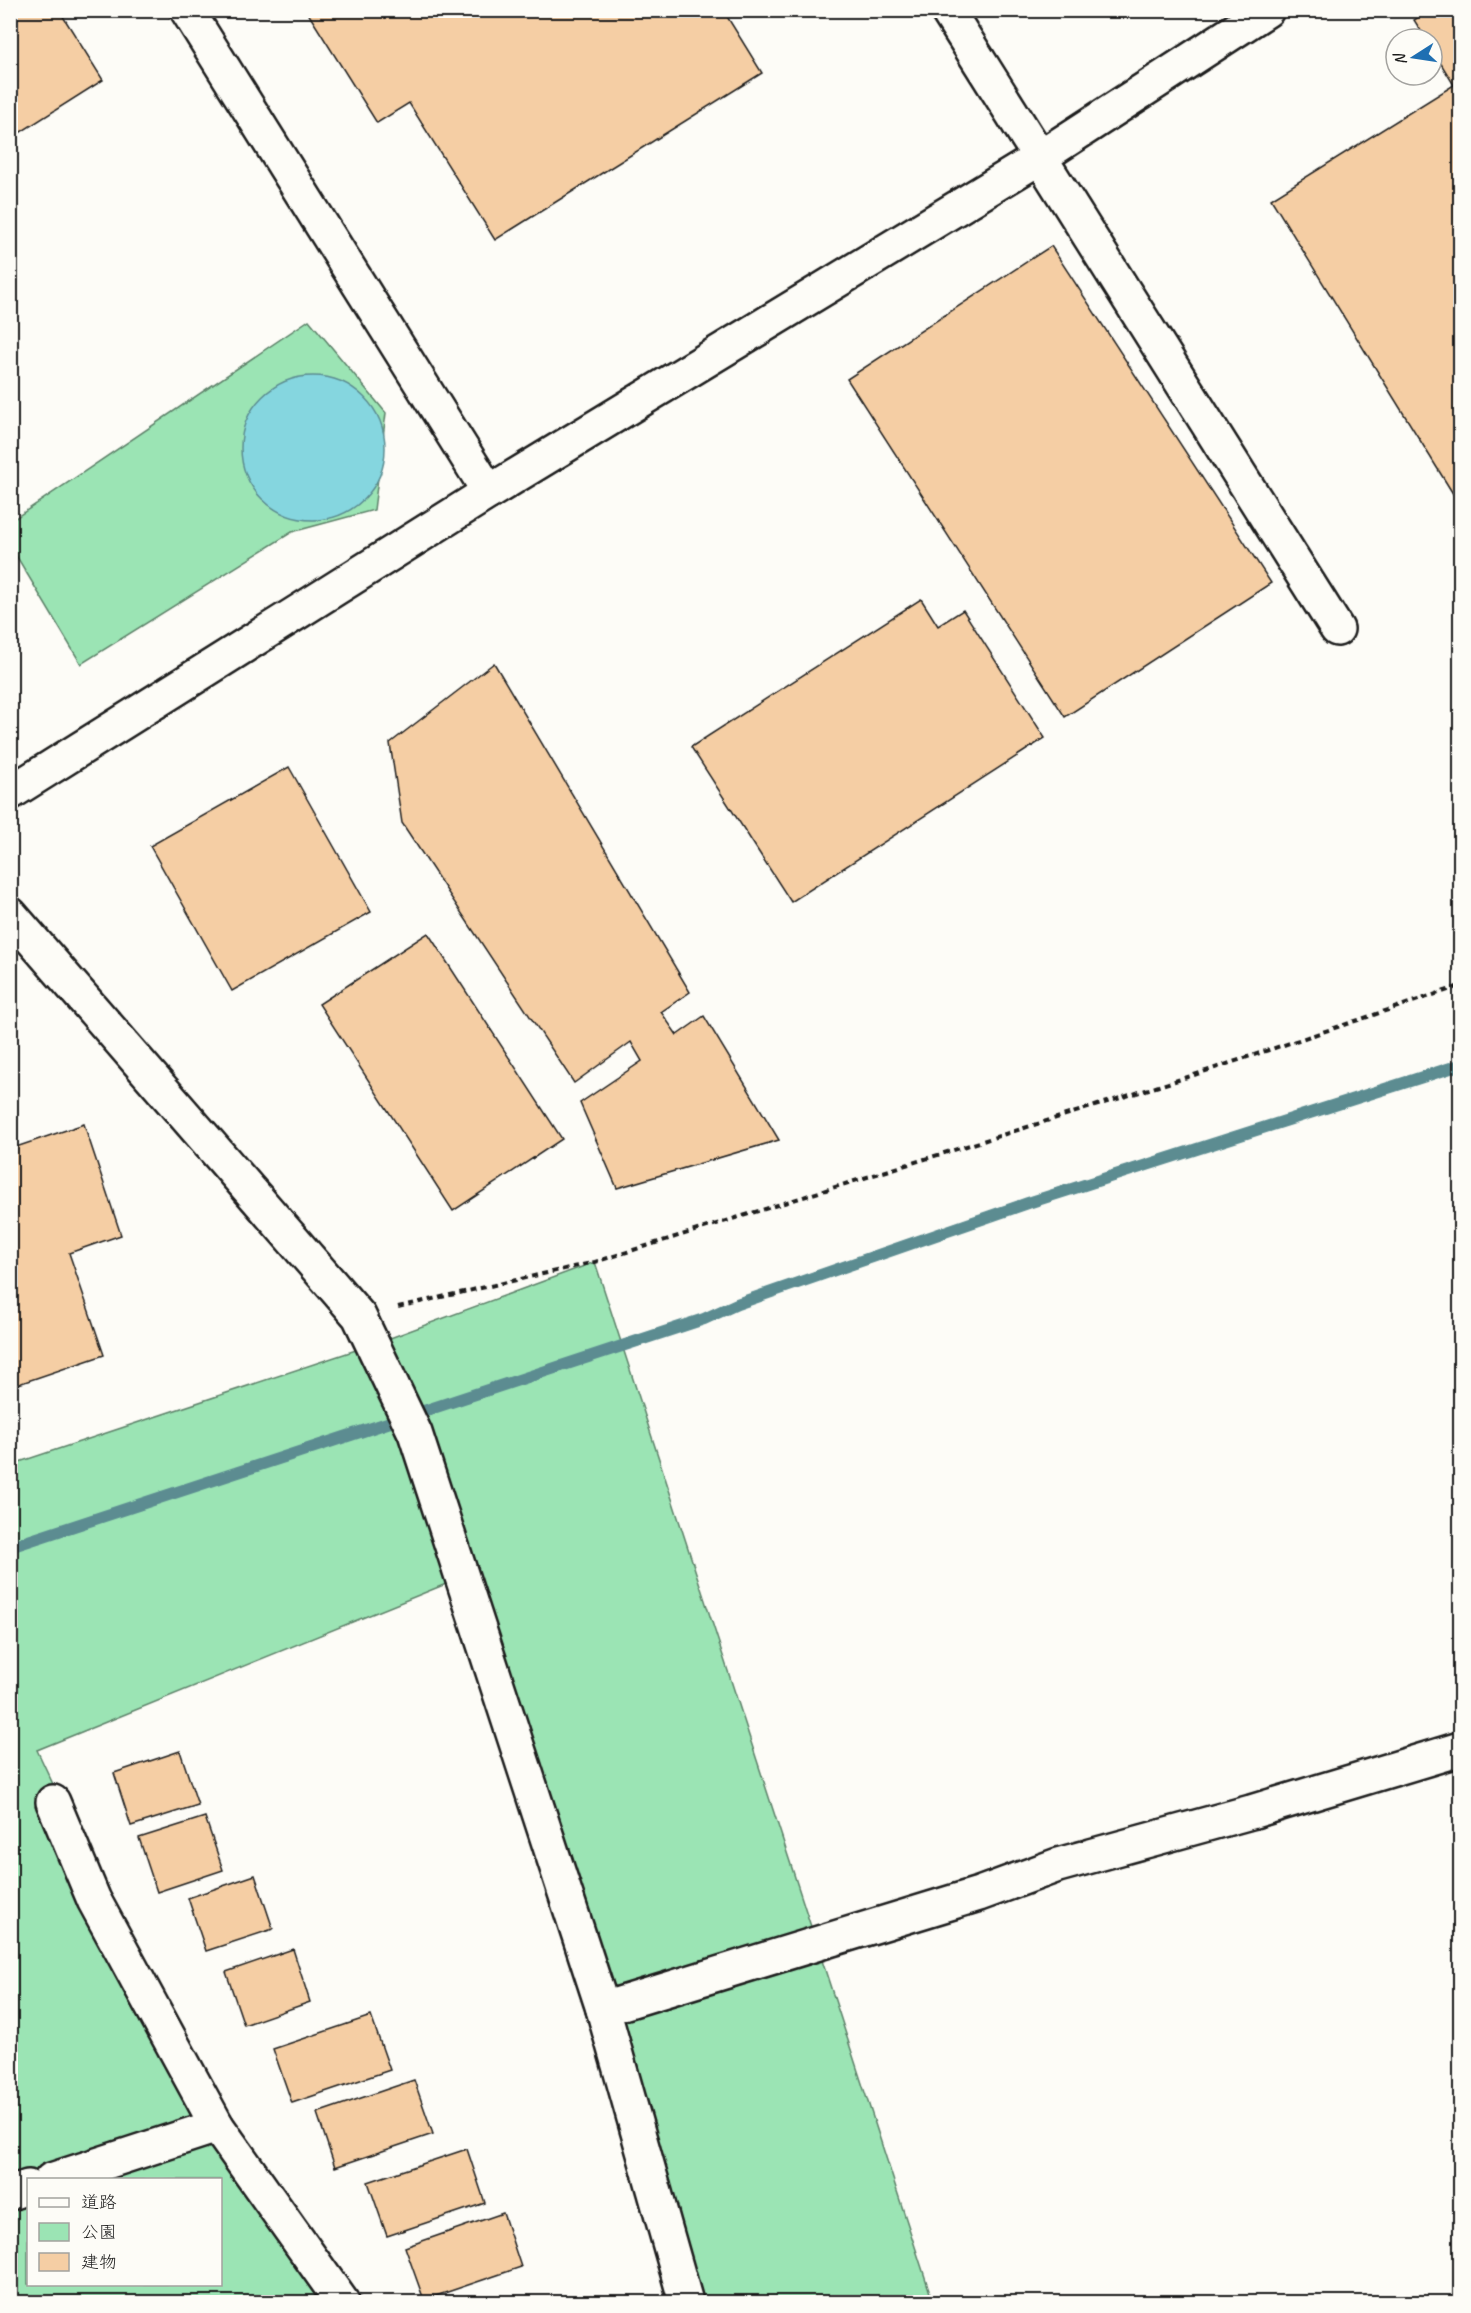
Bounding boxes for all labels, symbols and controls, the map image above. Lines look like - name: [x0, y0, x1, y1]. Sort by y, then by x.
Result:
- north arrow: [1384, 27, 1444, 87]
- text: N: [1389, 50, 1411, 67]
- legend: [27, 2178, 222, 2286]
- text: 道路: [81, 2191, 117, 2213]
- text: 公園: [81, 2221, 117, 2243]
- text: 建物: [81, 2251, 117, 2273]

